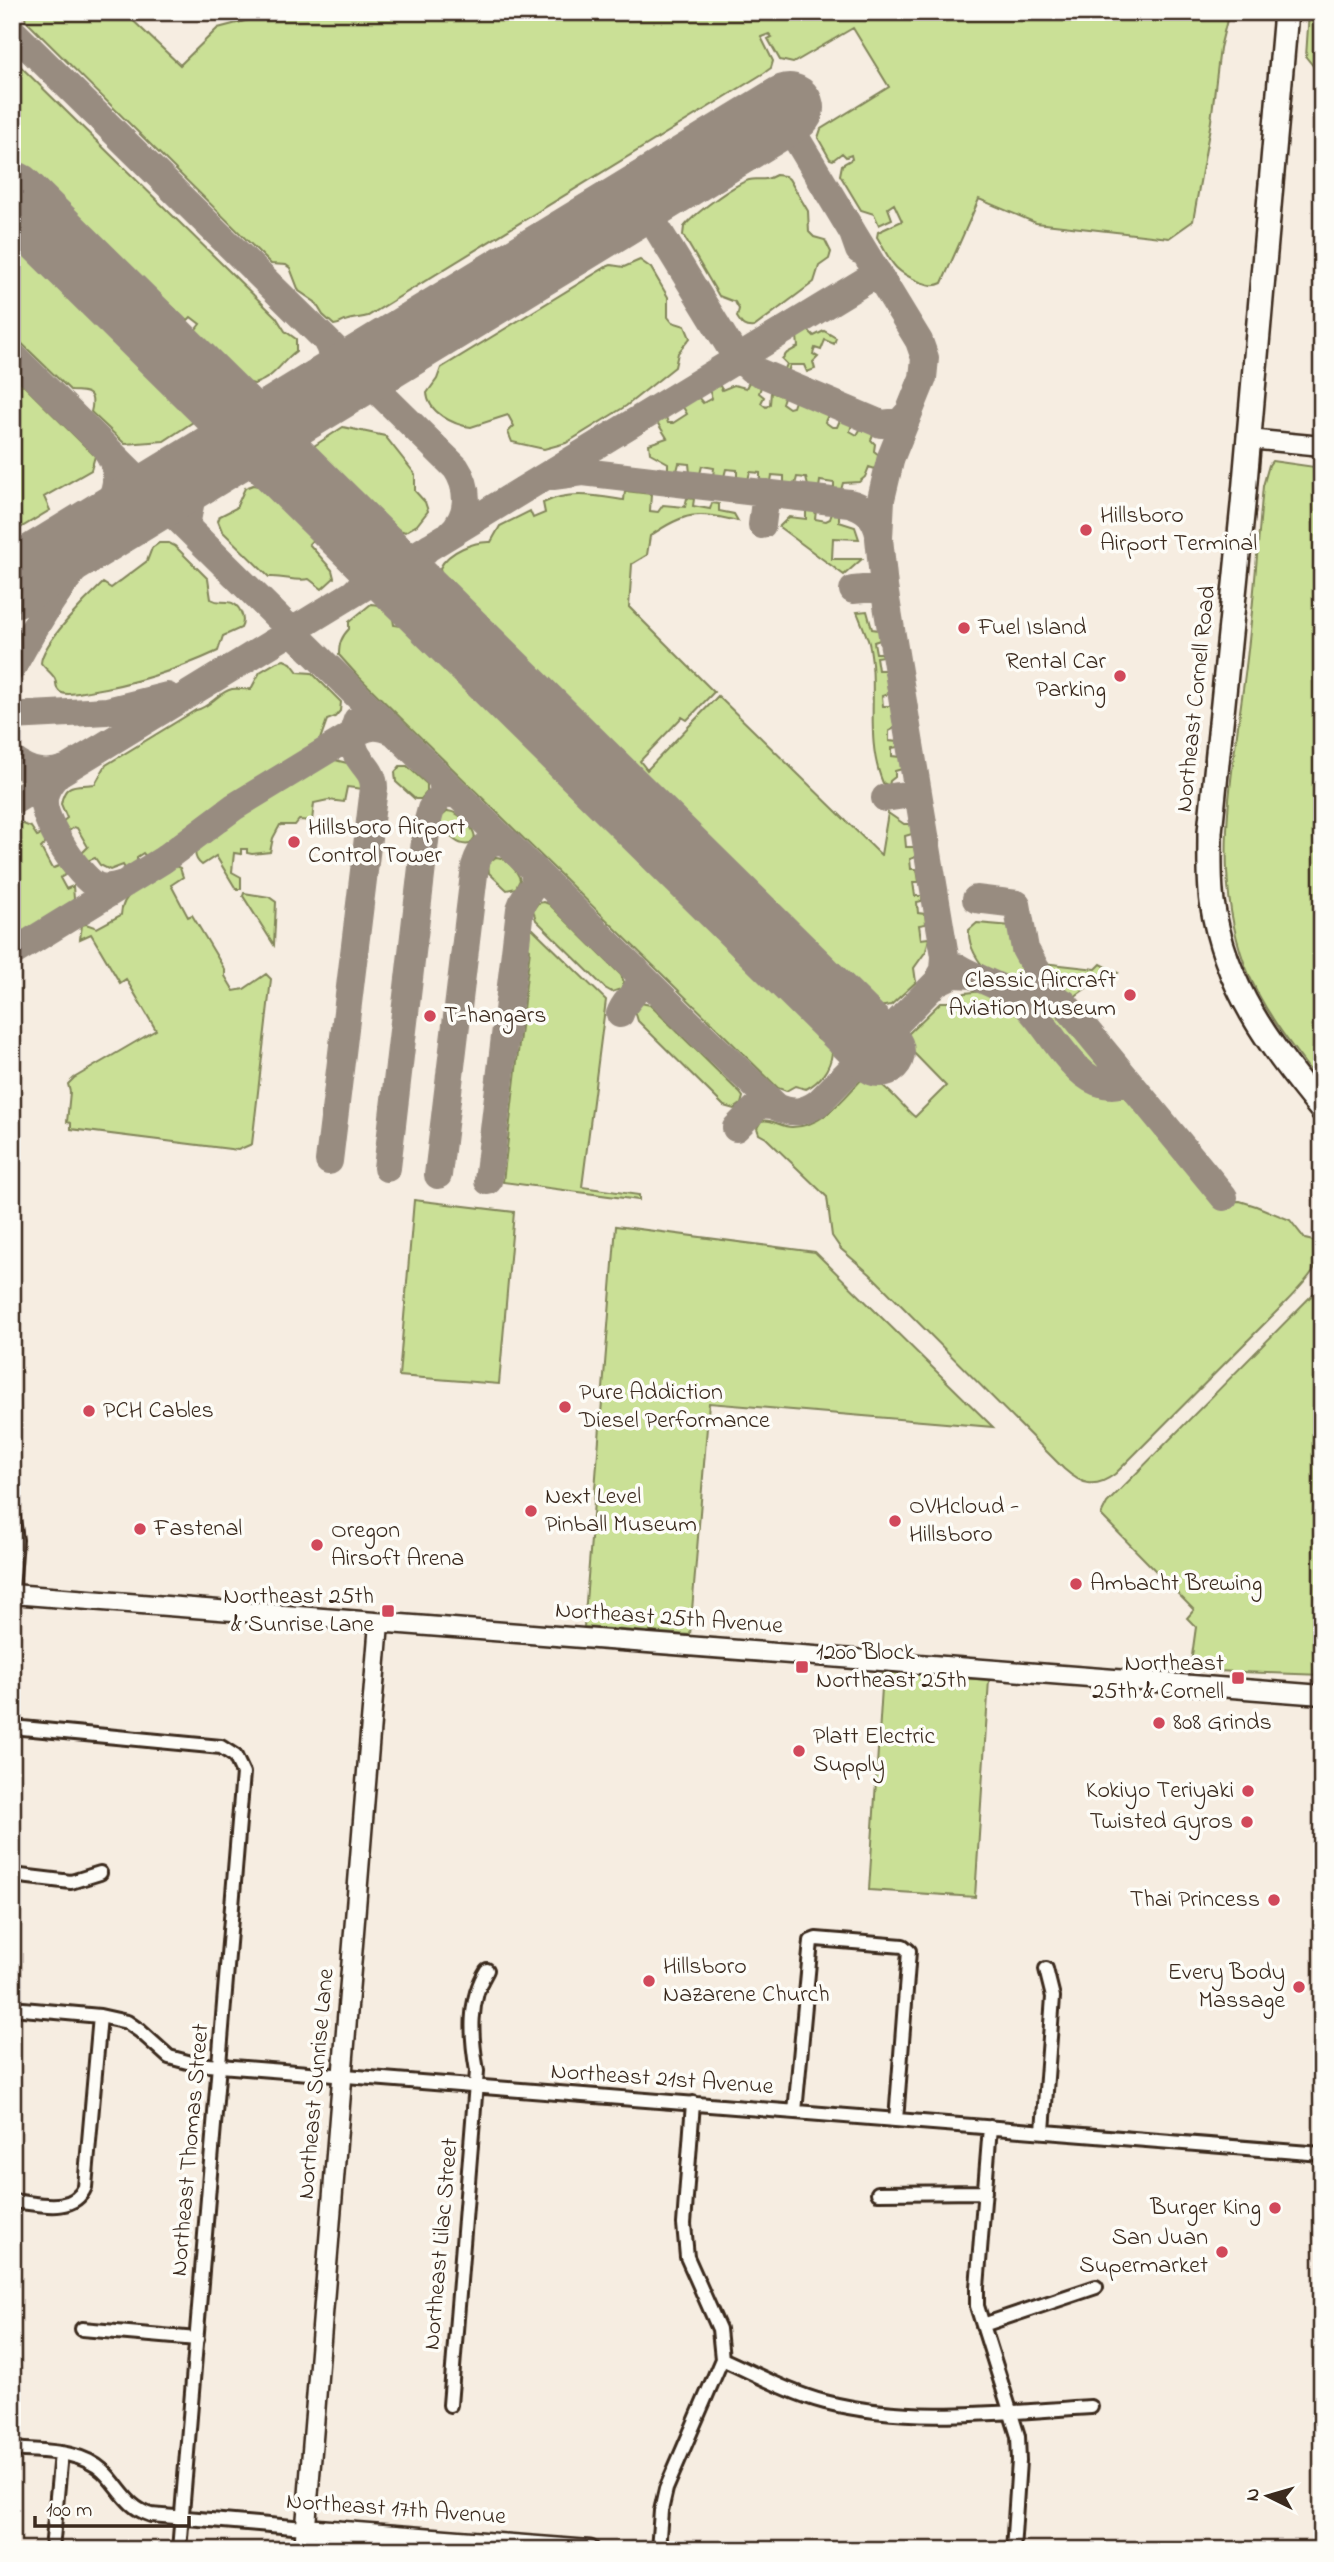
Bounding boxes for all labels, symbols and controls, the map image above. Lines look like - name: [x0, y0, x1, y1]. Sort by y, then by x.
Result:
- place label: Hillsboro Airport Terminal: [1100, 499, 1257, 562]
- marker: Hillsboro Airport Terminal: [1078, 522, 1094, 538]
- street label: Northeast Cornell Road: [1168, 584, 1226, 814]
- place label: Fuel Island: [977, 611, 1087, 646]
- marker: Fuel Island: [956, 620, 972, 636]
- place label: Rental Car Parking: [1006, 645, 1107, 708]
- marker: Rental Car Parking: [1112, 668, 1128, 684]
- place label: Hillsboro Airport Control Tower: [308, 811, 465, 874]
- marker: Hillsboro Airport Control Tower: [286, 834, 302, 850]
- place label: Classic Aircraft Aviation Museum: [949, 964, 1116, 1027]
- marker: Classic Aircraft Aviation Museum: [1122, 987, 1138, 1003]
- place label: T-hangars: [444, 999, 546, 1034]
- marker: T-hangars: [422, 1008, 438, 1024]
- place label: Pure Addiction Diesel Performance: [578, 1376, 770, 1439]
- place label: PCH Cables: [103, 1394, 214, 1429]
- marker: Pure Addiction Diesel Performance: [557, 1399, 573, 1415]
- marker: PCH Cables: [81, 1403, 97, 1419]
- place label: Next Level Pinball Museum: [545, 1480, 697, 1543]
- place label: OVHcloud - Hillsboro: [909, 1490, 1019, 1553]
- marker: Next Level Pinball Museum: [523, 1503, 539, 1519]
- place label: Fastenal: [153, 1512, 242, 1547]
- marker: OVHcloud - Hillsboro: [887, 1513, 903, 1529]
- place label: Oregon Airsoft Arena: [331, 1514, 464, 1577]
- marker: Fastenal: [132, 1521, 148, 1537]
- marker: Oregon Airsoft Arena: [309, 1537, 325, 1553]
- place label: Ambacht Brewing: [1090, 1567, 1262, 1602]
- marker: Ambacht Brewing: [1068, 1576, 1084, 1592]
- place label: Northeast 25th & Sunrise Lane: [223, 1580, 374, 1643]
- street label: Northeast 25th Avenue: [554, 1594, 784, 1644]
- marker: Northeast 25th & Sunrise Lane: [380, 1603, 396, 1619]
- place label: 1200 Block Northeast 25th: [816, 1636, 967, 1699]
- place label: Northeast 25th & Cornell: [1092, 1647, 1224, 1710]
- marker: 1200 Block Northeast 25th: [794, 1659, 810, 1675]
- marker: Northeast 25th & Cornell: [1230, 1670, 1246, 1686]
- place label: 808 Grinds: [1173, 1706, 1272, 1741]
- marker: 808 Grinds: [1151, 1715, 1167, 1731]
- place label: Platt Electric Supply: [813, 1720, 935, 1784]
- marker: Platt Electric Supply: [791, 1743, 807, 1759]
- place label: Kokiyo Teriyaki: [1086, 1774, 1234, 1810]
- marker: Kokiyo Teriyaki: [1240, 1783, 1256, 1799]
- place label: Twisted Gyros: [1090, 1805, 1233, 1841]
- marker: Twisted Gyros: [1239, 1814, 1255, 1830]
- place label: Thai Princess: [1130, 1883, 1260, 1918]
- marker: Thai Princess: [1266, 1892, 1282, 1908]
- place label: Hillsboro Nazarene Church: [663, 1950, 830, 2013]
- place label: Every Body Massage: [1167, 1956, 1285, 2019]
- street label: Northeast Sunrise Lane: [289, 1967, 345, 2201]
- marker: Hillsboro Nazarene Church: [641, 1973, 657, 1989]
- marker: Every Body Massage: [1291, 1979, 1307, 1995]
- street label: Northeast Thomas Street: [163, 2022, 219, 2278]
- street label: Northeast 21st Avenue: [549, 2055, 775, 2105]
- street label: Northeast Lilac Street: [415, 2136, 469, 2352]
- place label: Burger King: [1149, 2191, 1261, 2226]
- marker: Burger King: [1267, 2200, 1283, 2216]
- place label: San Juan Supermarket: [1079, 2221, 1208, 2284]
- marker: San Juan Supermarket: [1214, 2244, 1230, 2260]
- north arrow: [1232, 2460, 1302, 2530]
- scale bar: [35, 2485, 189, 2529]
- street label: Northeast 17th Avenue: [285, 2485, 507, 2535]
- text: N: [1240, 2487, 1268, 2502]
- text: 100 m: [46, 2496, 92, 2526]

